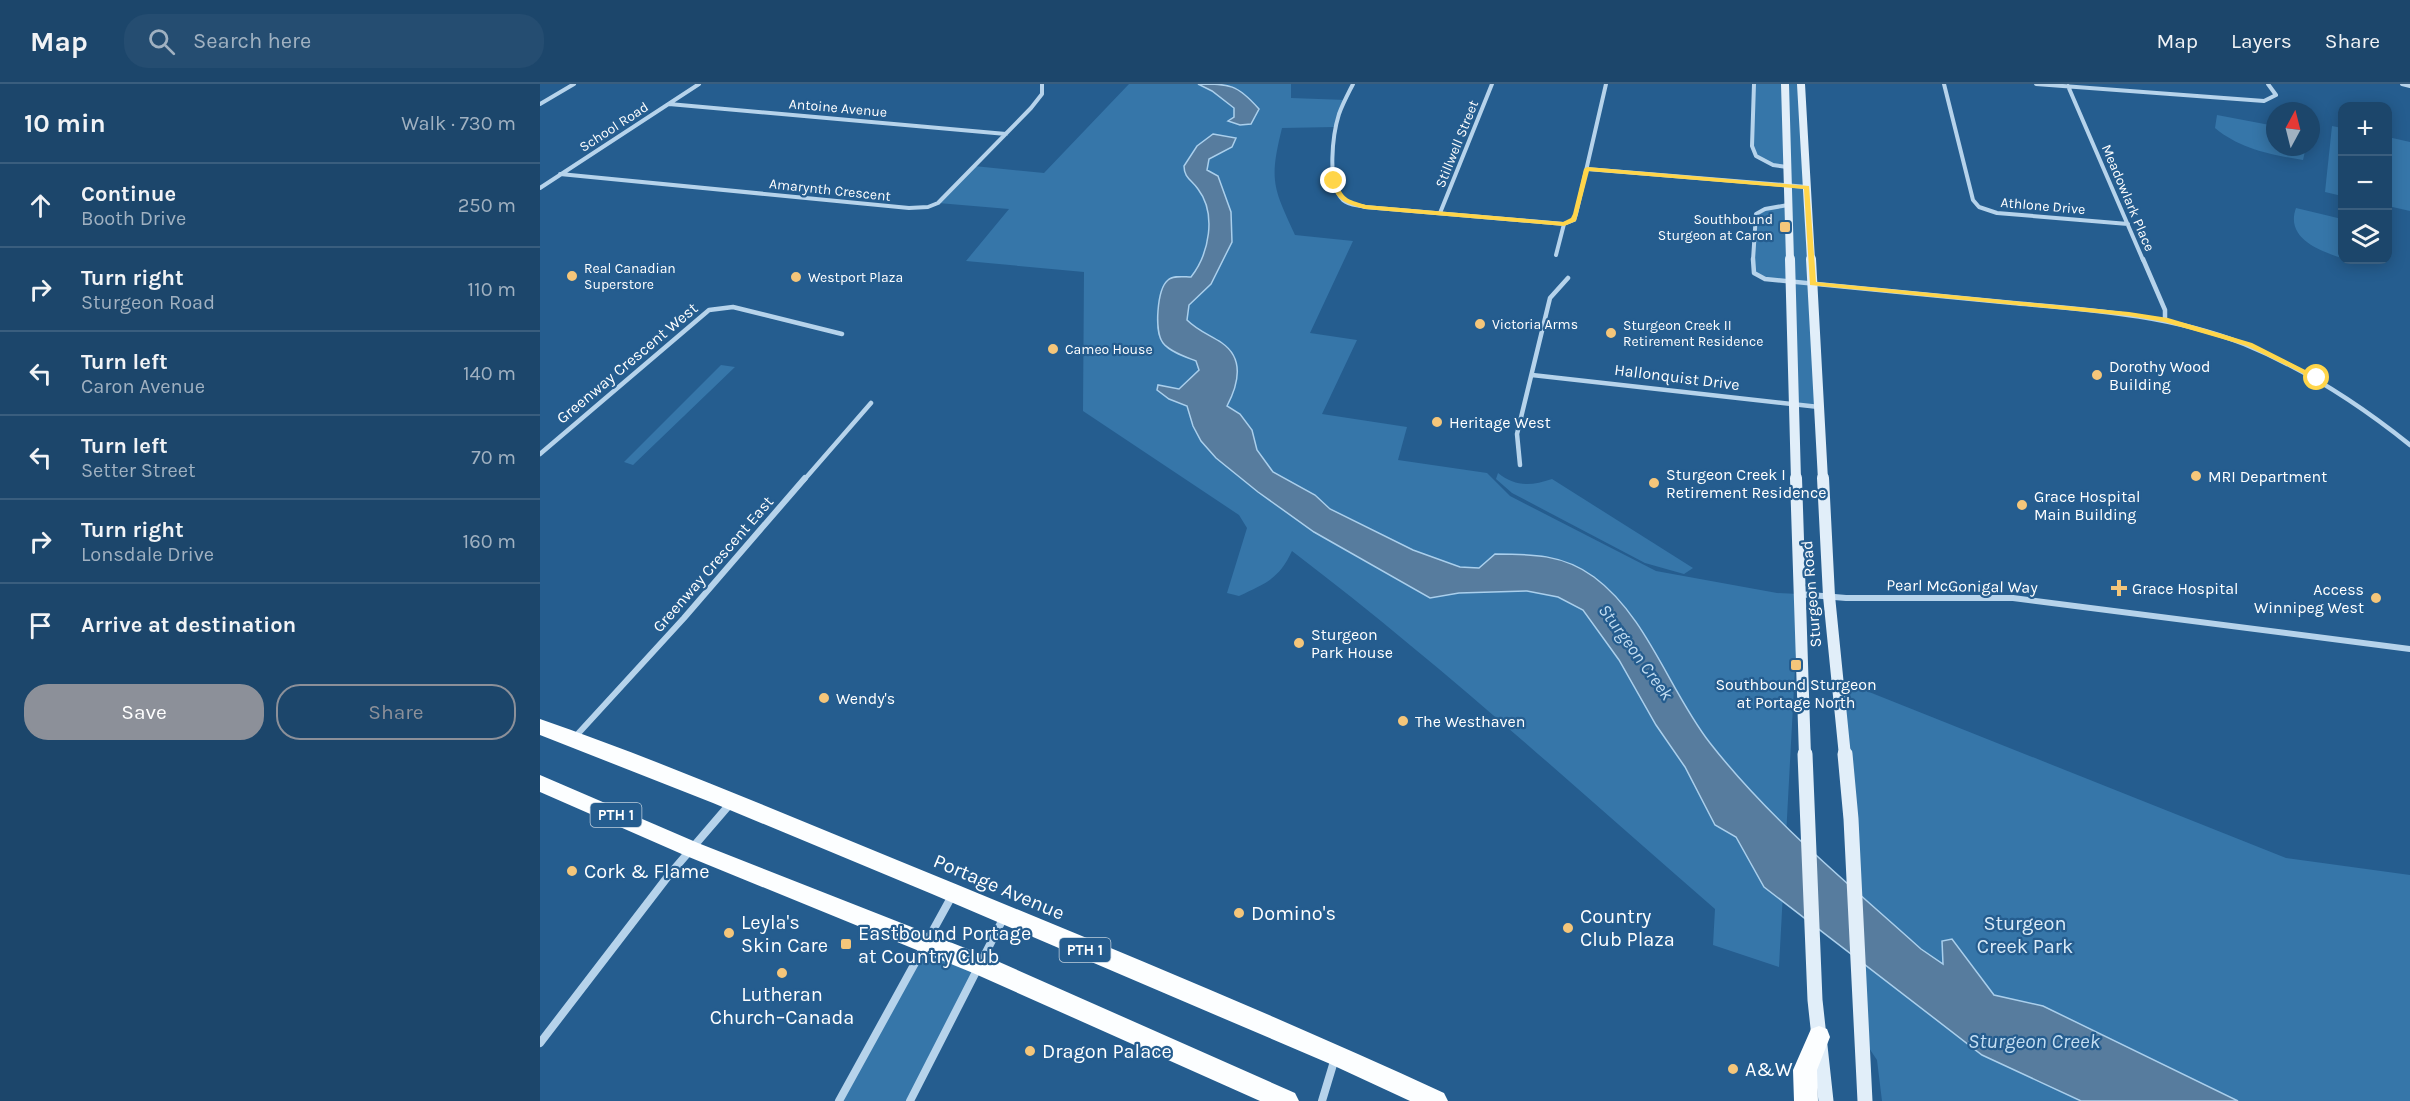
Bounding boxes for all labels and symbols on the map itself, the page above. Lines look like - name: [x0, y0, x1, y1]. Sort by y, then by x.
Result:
- street label: Antoine Avenue: [788, 95, 888, 121]
- street label: School Road: [576, 98, 652, 156]
- street label: Stillwell Street: [1432, 98, 1482, 190]
- north arrow: [2266, 102, 2320, 156]
- street label: Meadowlark Place: [2098, 142, 2158, 254]
- route end: [1320, 167, 1346, 193]
- street label: Amarynth Crescent: [768, 175, 892, 205]
- street label: Athlone Drive: [2000, 194, 2086, 218]
- place label: Southbound Sturgeon at Caron: [1658, 211, 1773, 244]
- marker: Southbound Sturgeon at Caron: [1778, 220, 1792, 234]
- place label: Real Canadian Superstore: [584, 260, 676, 293]
- marker: Real Canadian Superstore: [565, 269, 579, 283]
- place label: Westport Plaza: [808, 269, 903, 286]
- marker: Westport Plaza: [789, 270, 803, 284]
- street label: Greenway Crescent West: [553, 298, 701, 428]
- place label: Victoria Arms: [1492, 316, 1578, 333]
- marker: Victoria Arms: [1473, 317, 1487, 331]
- place label: Sturgeon Creek II Retirement Residence: [1623, 317, 1763, 350]
- marker: Sturgeon Creek II Retirement Residence: [1604, 326, 1618, 340]
- place label: Cameo House: [1065, 341, 1153, 358]
- marker: Cameo House: [1046, 342, 1060, 356]
- place label: Dorothy Wood Building: [2109, 357, 2211, 394]
- street label: Hallonquist Drive: [1613, 360, 1741, 394]
- route start: [2303, 364, 2329, 390]
- marker: Dorothy Wood Building: [2090, 368, 2104, 382]
- place label: Heritage West: [1449, 413, 1551, 432]
- marker: Heritage West: [1430, 415, 1444, 429]
- place label: Sturgeon Creek I Retirement Residence: [1666, 465, 1826, 502]
- place label: MRI Department: [2208, 467, 2327, 486]
- marker: MRI Department: [2189, 469, 2203, 483]
- marker: Sturgeon Creek I Retirement Residence: [1647, 476, 1661, 490]
- place label: Grace Hospital Main Building: [2034, 487, 2140, 524]
- street label: Greenway Crescent East: [649, 492, 777, 636]
- marker: Grace Hospital Main Building: [2015, 498, 2029, 512]
- street label: Sturgeon Road: [1797, 540, 1825, 648]
- street label: Pearl McGonigal Way: [1886, 575, 2038, 597]
- marker: Grace Hospital: [2110, 579, 2128, 597]
- place label: Grace Hospital: [2132, 579, 2238, 598]
- place label: Access Winnipeg West: [2254, 580, 2364, 617]
- marker: Access Winnipeg West: [2369, 591, 2383, 605]
- water label: Sturgeon Creek: [1594, 600, 1679, 705]
- place label: Sturgeon Park House: [1311, 625, 1393, 662]
- marker: Sturgeon Park House: [1292, 636, 1306, 650]
- marker: Southbound Sturgeon at Portage North: [1789, 658, 1803, 672]
- place label: Southbound Sturgeon at Portage North: [1715, 675, 1877, 712]
- place label: Wendy's: [836, 689, 895, 708]
- marker: Wendy's: [817, 691, 831, 705]
- place label: The Westhaven: [1415, 712, 1526, 731]
- marker: The Westhaven: [1396, 714, 1410, 728]
- road number: PTH 1: [590, 803, 641, 827]
- street label: Portage Avenue: [930, 849, 1068, 925]
- place label: Cork & Flame: [584, 860, 710, 883]
- marker: Cork & Flame: [565, 864, 579, 878]
- place label: Domino's: [1251, 902, 1336, 925]
- place label: Country Club Plaza: [1580, 905, 1675, 951]
- marker: Domino's: [1232, 906, 1246, 920]
- place label: Leyla's Skin Care: [741, 911, 828, 957]
- park label: Sturgeon Creek Park: [1977, 912, 2073, 958]
- marker: Country Club Plaza: [1561, 921, 1575, 935]
- place label: Eastbound Portage at Country Club: [858, 922, 1031, 968]
- marker: Leyla's Skin Care: [722, 926, 736, 940]
- marker: Eastbound Portage at Country Club: [839, 937, 853, 951]
- road number: PTH 1: [1060, 938, 1110, 962]
- marker: Lutheran Church–Canada: [775, 966, 789, 980]
- place label: Lutheran Church–Canada: [710, 983, 854, 1029]
- water label: Sturgeon Creek: [1968, 1029, 2100, 1053]
- place label: Dragon Palace: [1042, 1040, 1172, 1063]
- marker: Dragon Palace: [1023, 1044, 1037, 1058]
- place label: A&W: [1745, 1058, 1793, 1081]
- marker: A&W: [1726, 1062, 1740, 1076]

